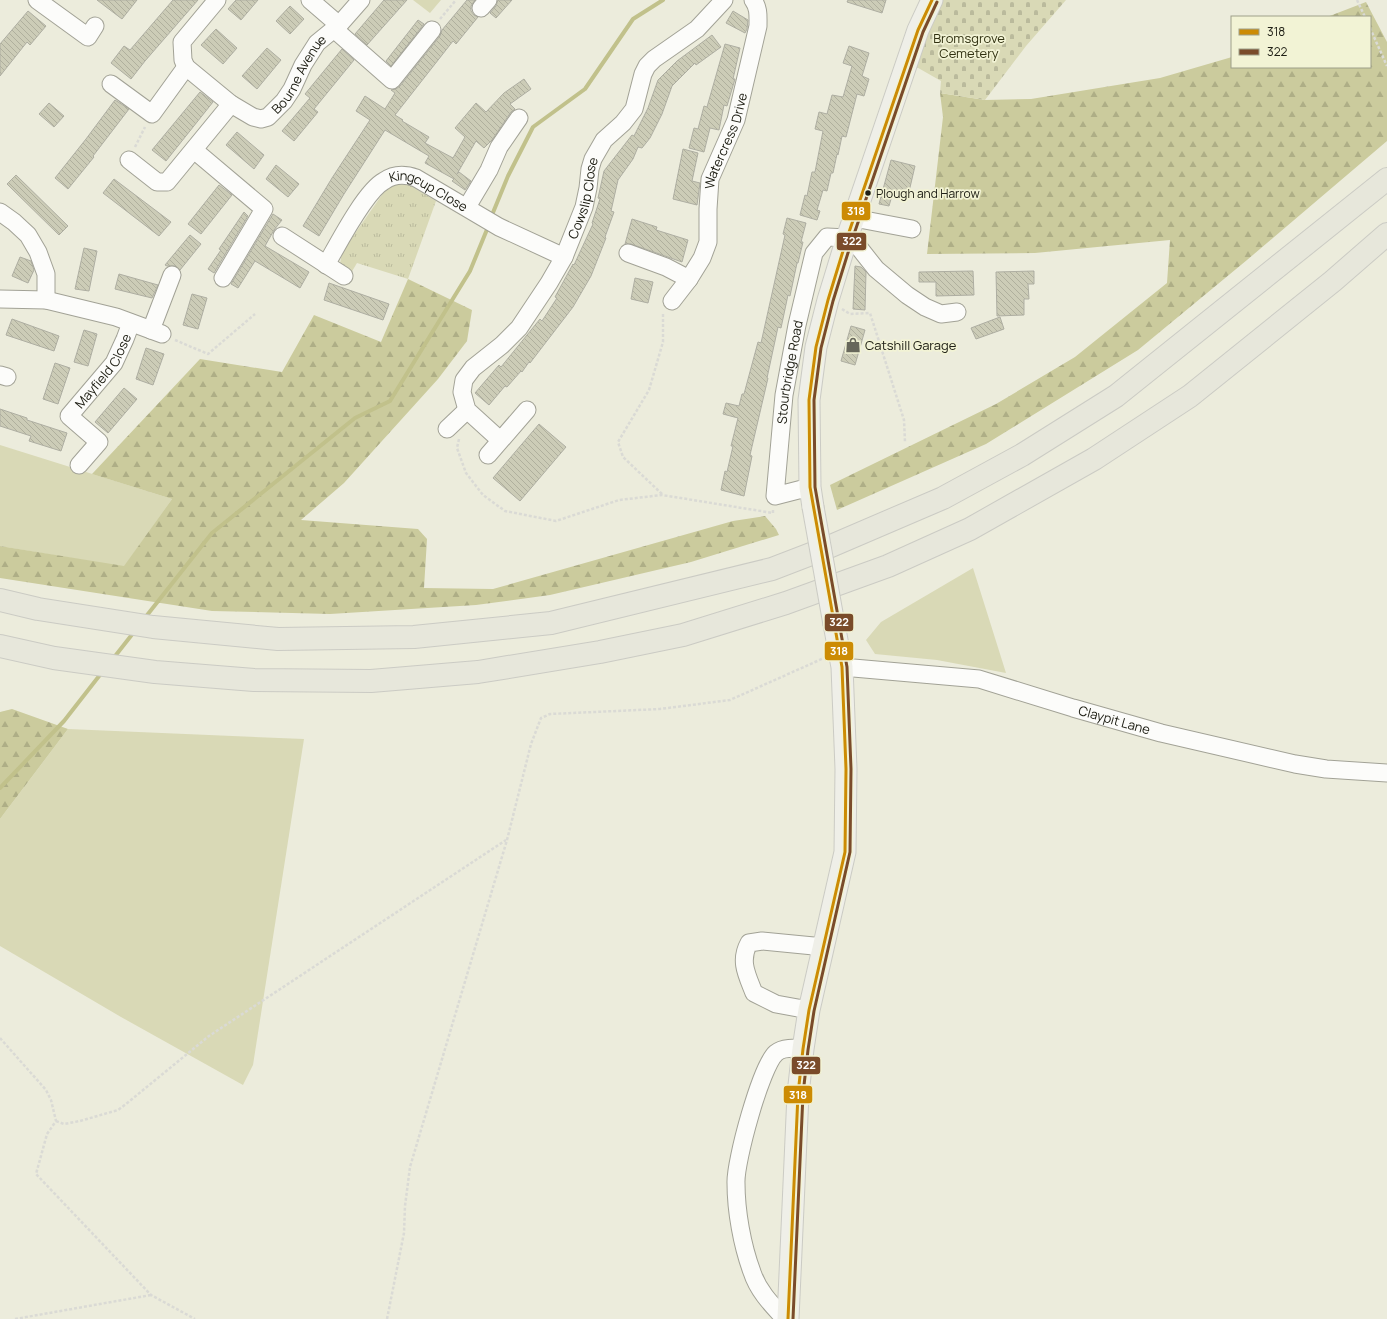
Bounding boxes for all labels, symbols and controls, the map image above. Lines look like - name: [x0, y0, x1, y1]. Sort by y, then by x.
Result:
- legend: [1231, 16, 1371, 68]
- text: 318: [1267, 23, 1285, 40]
- park label: Bromsgrove Cemetery: [933, 29, 1005, 62]
- street label: Bourne Avenue: [267, 30, 330, 118]
- text: 322: [1267, 43, 1287, 60]
- street label: Watercress Drive: [700, 90, 751, 189]
- street label: Cowslip Close: [563, 154, 602, 241]
- street label: Kingcup Close: [387, 166, 471, 216]
- place label: Plough and Harrow: [876, 185, 980, 202]
- marker: Plough and Harrow: [863, 188, 873, 198]
- line badge: 318: [841, 201, 871, 221]
- text: 318: [847, 203, 865, 218]
- line badge: 322: [836, 232, 867, 251]
- text: 322: [842, 233, 862, 248]
- street label: Stourbridge Road: [772, 318, 807, 425]
- street label: Mayfield Close: [70, 331, 135, 412]
- shop icon: Catshill Garage: [844, 336, 862, 354]
- place label: Catshill Garage: [865, 336, 957, 354]
- line badge: 322: [824, 613, 854, 632]
- text: 322: [829, 614, 849, 629]
- line badge: 318: [824, 641, 854, 661]
- text: 318: [830, 643, 848, 658]
- street label: Claypit Lane: [1077, 701, 1153, 739]
- line badge: 322: [791, 1056, 821, 1075]
- text: 322: [796, 1057, 816, 1072]
- line badge: 318: [783, 1085, 813, 1104]
- text: 318: [789, 1087, 807, 1102]

